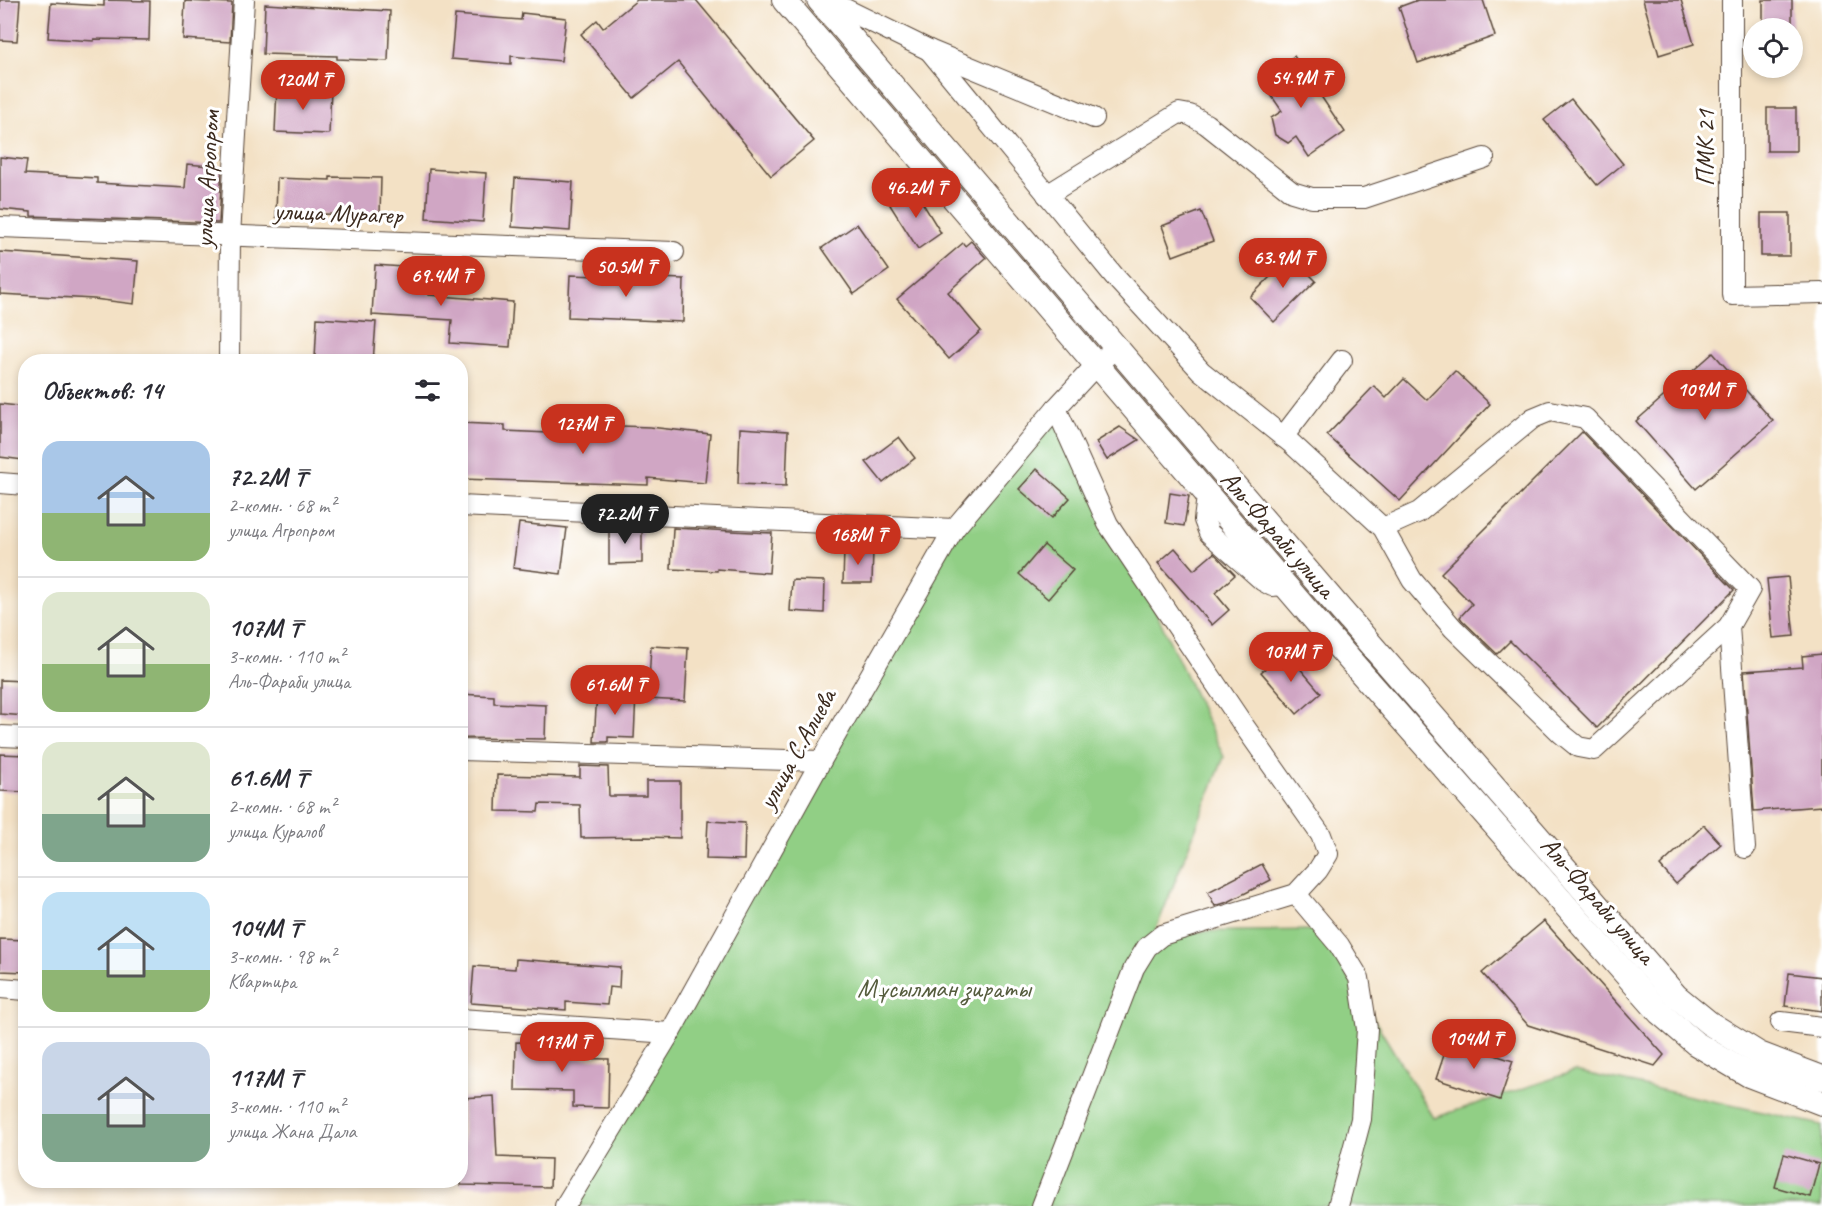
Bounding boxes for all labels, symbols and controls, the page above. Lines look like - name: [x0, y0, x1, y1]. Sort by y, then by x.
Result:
- map controls: [1743, 18, 1803, 78]
- button: locate: [1743, 18, 1803, 78]
- pin: 54.9M ₸: [1246, 58, 1356, 109]
- pin: 120M ₸: [254, 60, 352, 111]
- text: 54.9M ₸: [1271, 65, 1331, 90]
- text: 120M ₸: [275, 67, 331, 92]
- street label: улица Агропром: [187, 108, 227, 251]
- street label: ПМК 21: [1689, 108, 1722, 186]
- pin: 46.2M ₸: [861, 168, 971, 219]
- text: 46.2M ₸: [886, 175, 946, 200]
- street label: улица Мурагер: [271, 194, 405, 232]
- pin: 63.9M ₸: [1228, 238, 1338, 289]
- text: 63.9M ₸: [1253, 245, 1313, 270]
- pin: 50.5M ₸: [571, 247, 681, 298]
- text: 50.5M ₸: [596, 254, 656, 279]
- pin: 69.4M ₸: [386, 256, 496, 307]
- text: 69.4M ₸: [411, 263, 471, 288]
- pin: 109M ₸: [1656, 370, 1754, 421]
- text: Объектов: 14: [42, 374, 162, 407]
- icon: filters: [411, 374, 444, 407]
- text: 109M ₸: [1677, 377, 1733, 402]
- pin: 127M ₸: [534, 404, 632, 455]
- text: 127M ₸: [555, 411, 611, 436]
- text: 72.2M ₸: [228, 460, 306, 493]
- street label: Аль-Фараби улица: [1213, 463, 1344, 607]
- icon: home: [90, 465, 162, 537]
- text: 2-комн. · 68 m²: [228, 493, 336, 518]
- pin: 72.2M ₸: [570, 494, 680, 545]
- text: 72.2M ₸: [595, 501, 655, 526]
- pin: 168M ₸: [809, 515, 907, 566]
- text: улица Агропром: [228, 518, 334, 543]
- text: 168M ₸: [830, 522, 886, 547]
- text: 107M ₸: [228, 611, 301, 644]
- icon: home: [90, 616, 162, 688]
- pin: 107M ₸: [1242, 632, 1340, 683]
- text: 107M ₸: [1263, 639, 1319, 664]
- text: 3-комн. · 110 m²: [228, 644, 345, 669]
- pin: 61.6M ₸: [560, 665, 670, 716]
- text: Аль-Фараби улица: [228, 669, 350, 694]
- text: 61.6M ₸: [585, 672, 645, 697]
- street label: улица С.Алиева: [750, 681, 845, 817]
- text: 61.6M ₸: [228, 761, 307, 794]
- icon: home: [90, 766, 162, 838]
- text: 2-комн. · 68 m²: [228, 794, 336, 819]
- text: улица Куралов: [228, 819, 322, 844]
- street label: Аль-Фараби улица: [1533, 829, 1664, 973]
- text: 104M ₸: [228, 911, 301, 944]
- icon: home: [90, 916, 162, 988]
- text: 3-комн. · 98 m²: [228, 944, 336, 969]
- text: Квартира: [228, 969, 296, 994]
- park label: Мұсылман зираты: [857, 972, 1033, 1006]
- pin: 104M ₸: [1425, 1019, 1523, 1070]
- pin: 117M ₸: [513, 1022, 611, 1073]
- text: 104M ₸: [1446, 1026, 1502, 1051]
- text: 117M ₸: [534, 1029, 590, 1054]
- text: 117M ₸: [228, 1061, 301, 1094]
- icon: home: [90, 1066, 162, 1138]
- text: 3-комн. · 110 m²: [228, 1094, 345, 1119]
- text: улица Жана Дала: [228, 1119, 356, 1144]

